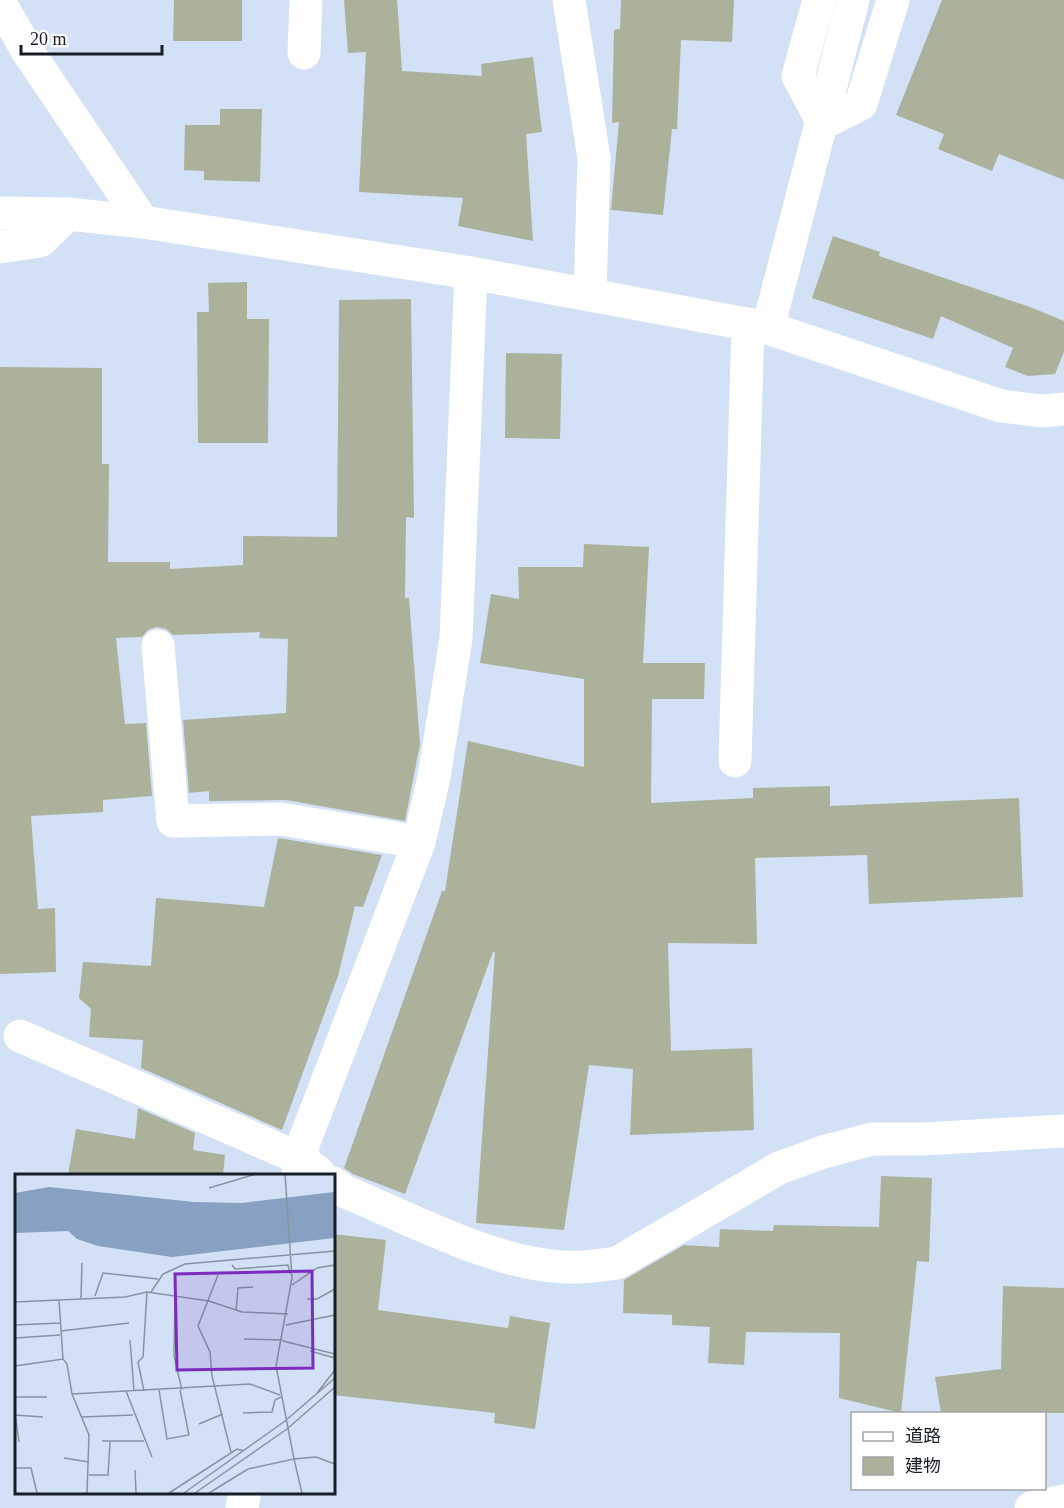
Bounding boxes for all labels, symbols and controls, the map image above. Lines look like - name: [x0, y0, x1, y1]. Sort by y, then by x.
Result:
- scale bar: [21, 18, 162, 56]
- text: 20 m: [30, 29, 67, 49]
- inset map: [15, 1174, 334, 1493]
- legend: [851, 1412, 1046, 1490]
- text: 道路: [905, 1426, 941, 1446]
- text: 建物: [905, 1456, 941, 1476]

